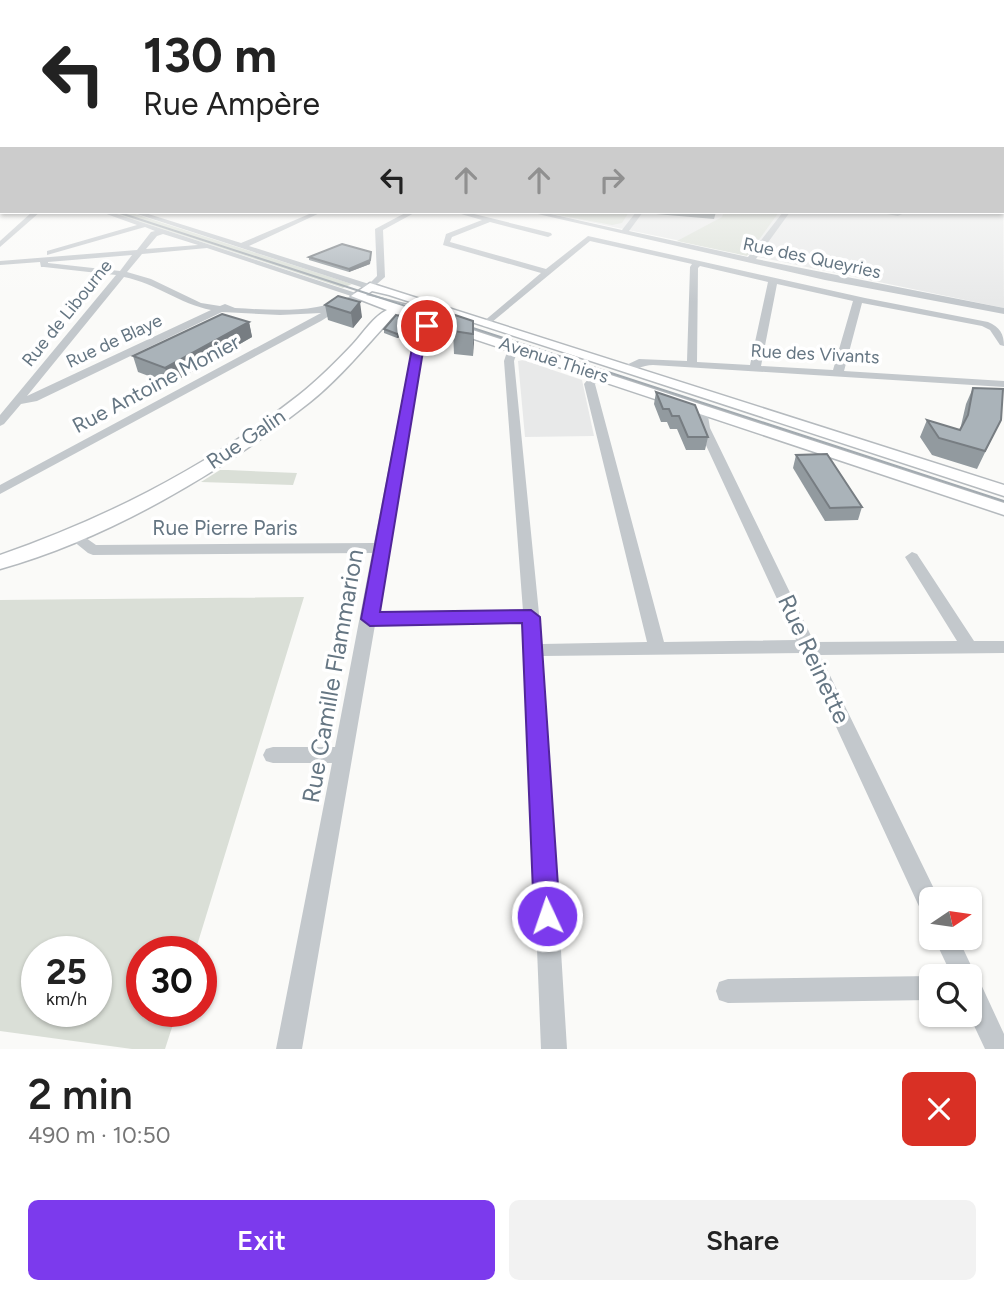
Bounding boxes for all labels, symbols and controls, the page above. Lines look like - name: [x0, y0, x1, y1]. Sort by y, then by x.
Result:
- text: 130 m: [143, 25, 277, 84]
- icon: left: [28, 28, 119, 119]
- text: Rue Ampère: [143, 85, 320, 123]
- icon: left: [374, 161, 412, 199]
- icon: ahead: [447, 161, 485, 199]
- icon: ahead: [520, 161, 558, 199]
- icon: right: [593, 161, 631, 199]
- street label: Rue des Queyries: [741, 233, 883, 283]
- street label: Rue de Libourne: [17, 255, 117, 371]
- pin: [397, 296, 457, 356]
- icon: arrive: [408, 307, 446, 345]
- street label: Rue de Blaye: [62, 309, 166, 373]
- street label: Rue Antoine Monier: [68, 329, 244, 438]
- street label: Avenue Thiers: [496, 332, 612, 388]
- street label: Rue des Vivants: [750, 340, 880, 368]
- street label: Rue Galin: [202, 403, 290, 474]
- street label: Rue Pierre Paris: [152, 515, 298, 540]
- street label: Rue Camille Flammarion: [296, 547, 369, 805]
- street label: Rue Reinette: [772, 590, 857, 728]
- position arrow: [510, 879, 584, 953]
- north arrow: [919, 887, 982, 950]
- map controls: [919, 887, 982, 1027]
- speed limit sign: 30: [126, 936, 217, 1027]
- text: 25: [46, 951, 87, 993]
- button: search: [919, 964, 982, 1027]
- text: km/h: [46, 988, 87, 1010]
- text: 2 min: [28, 1069, 133, 1120]
- button: close: [902, 1072, 976, 1146]
- text: 490 m · 10:50: [28, 1121, 171, 1149]
- button: Exit: [28, 1200, 495, 1280]
- button: Share: [509, 1200, 976, 1280]

